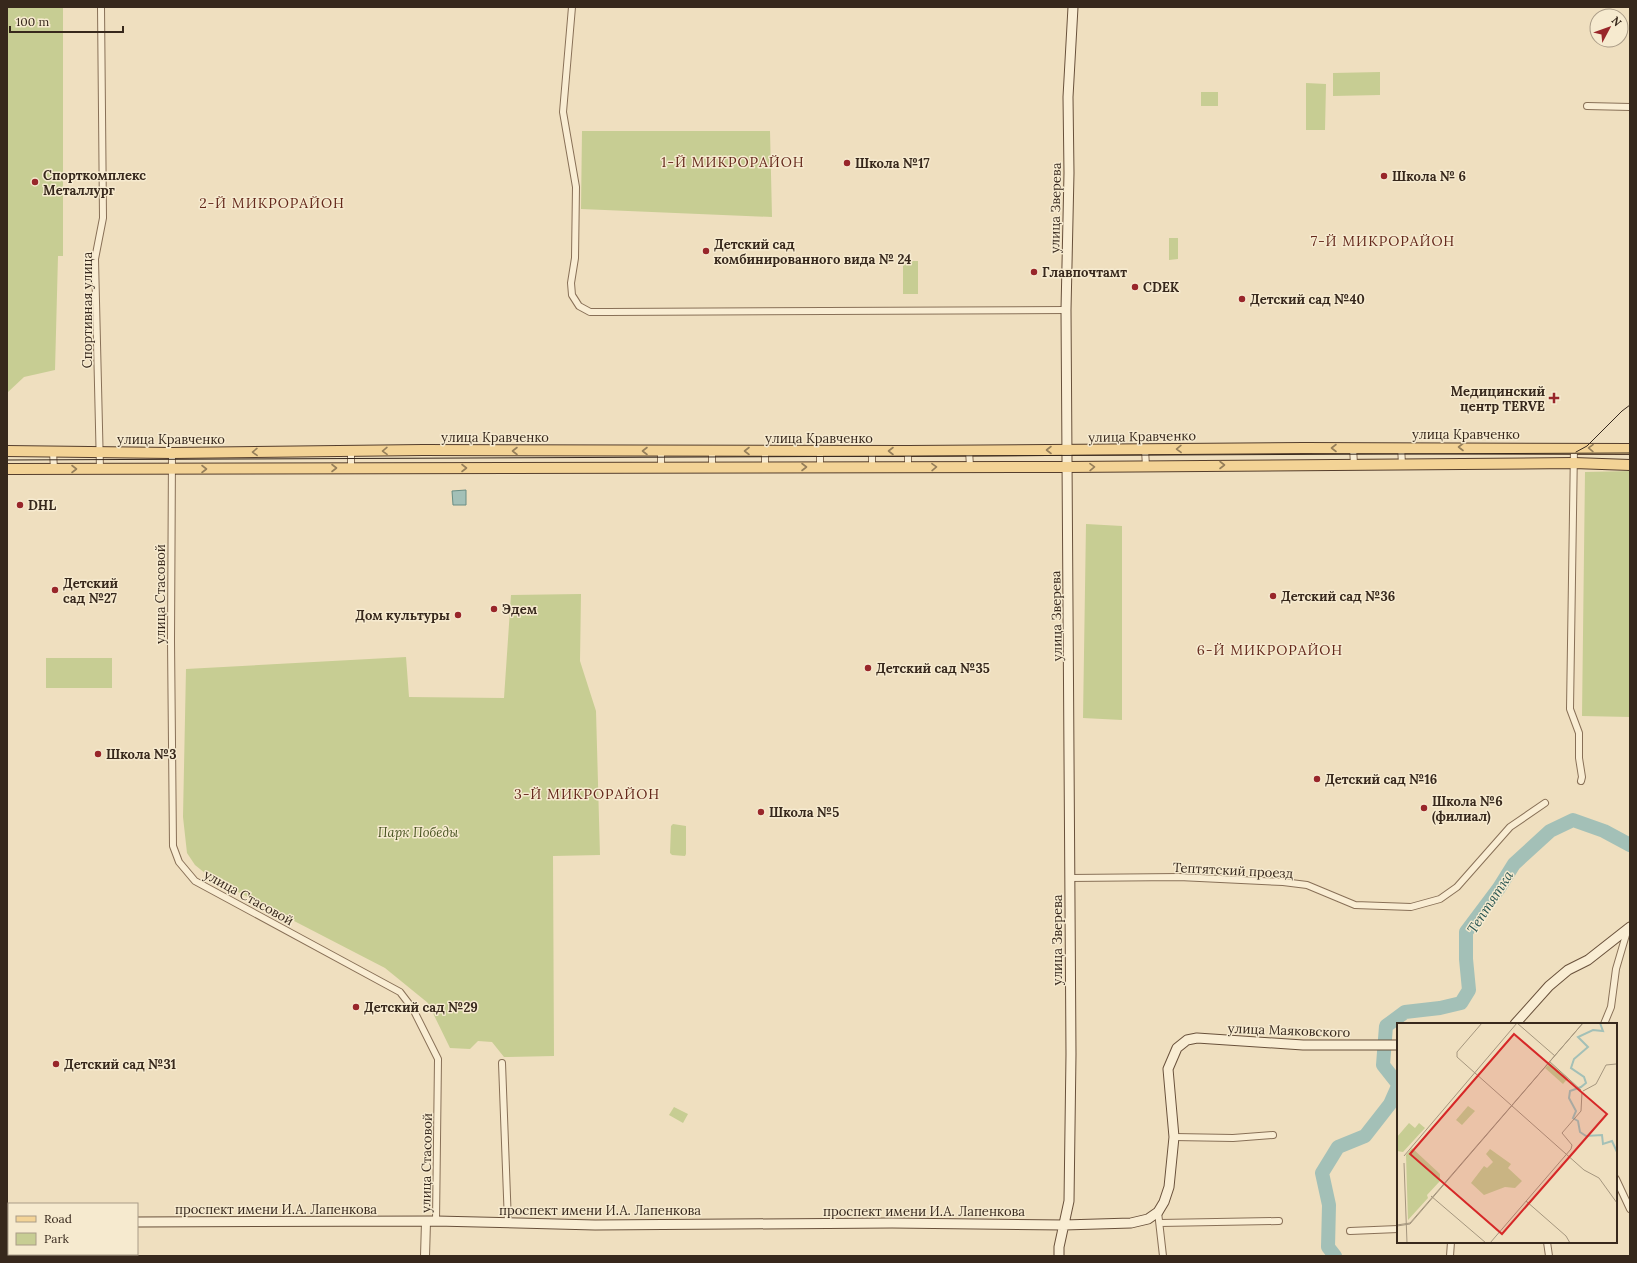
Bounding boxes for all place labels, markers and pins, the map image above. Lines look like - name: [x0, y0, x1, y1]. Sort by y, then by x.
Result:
- place label: Школа №17: [855, 155, 930, 172]
- marker: Школа №17: [842, 158, 852, 168]
- place label: Спорткомплекс Металлург: [43, 167, 146, 199]
- place label: Школа № 6: [1392, 168, 1466, 185]
- marker: Школа № 6: [1379, 171, 1389, 181]
- marker: Спорткомплекс Металлург: [30, 177, 40, 187]
- place label: Детский сад комбинированного вида № 24: [714, 236, 911, 268]
- marker: Детский сад комбинированного вида № 24: [701, 246, 711, 256]
- place label: Главпочтамт: [1042, 264, 1127, 281]
- marker: Главпочтамт: [1029, 267, 1039, 277]
- place label: CDEK: [1143, 279, 1180, 296]
- marker: CDEK: [1130, 282, 1140, 292]
- place label: Детский сад №40: [1250, 291, 1365, 308]
- marker: Детский сад №40: [1237, 294, 1247, 304]
- place label: Медицинский центр TERVE: [1450, 383, 1545, 415]
- marker: Медицинский центр TERVE: [1548, 392, 1560, 404]
- place label: DHL: [28, 497, 56, 514]
- marker: DHL: [15, 500, 25, 510]
- place label: Детский сад №27: [63, 575, 118, 607]
- marker: Детский сад №27: [50, 585, 60, 595]
- place label: Детский сад №36: [1281, 588, 1395, 605]
- marker: Детский сад №36: [1268, 591, 1278, 601]
- place label: Эдем: [502, 601, 538, 618]
- marker: Эдем: [489, 604, 499, 614]
- place label: Дом культуры: [355, 607, 450, 624]
- marker: Дом культуры: [453, 610, 463, 620]
- place label: Детский сад №35: [876, 660, 990, 677]
- marker: Детский сад №35: [863, 663, 873, 673]
- place label: Школа №3: [106, 746, 176, 763]
- marker: Школа №3: [93, 749, 103, 759]
- place label: Детский сад №16: [1325, 771, 1437, 788]
- marker: Детский сад №16: [1312, 774, 1322, 784]
- place label: Школа №6 (филиал): [1432, 793, 1503, 825]
- marker: Школа №6 (филиал): [1419, 803, 1429, 813]
- place label: Школа №5: [769, 804, 839, 821]
- marker: Школа №5: [756, 807, 766, 817]
- place label: Детский сад №29: [364, 999, 478, 1016]
- marker: Детский сад №29: [351, 1002, 361, 1012]
- place label: Детский сад №31: [64, 1056, 176, 1073]
- marker: Детский сад №31: [51, 1059, 61, 1069]

